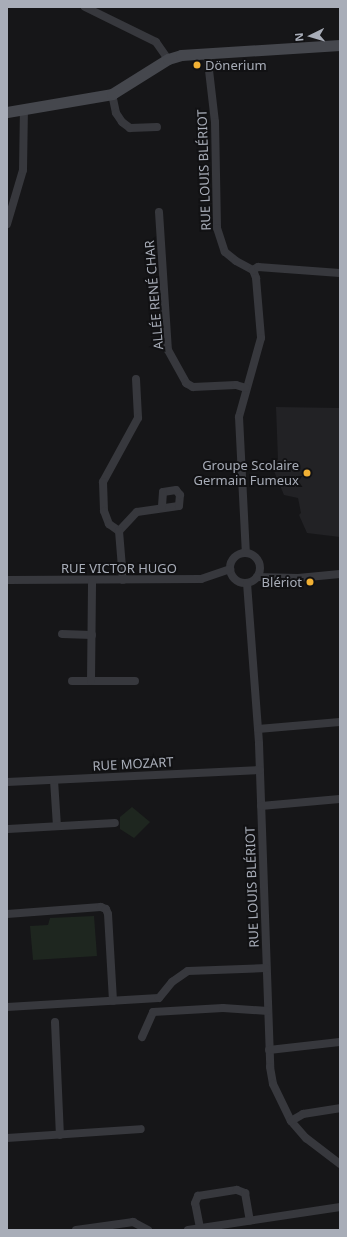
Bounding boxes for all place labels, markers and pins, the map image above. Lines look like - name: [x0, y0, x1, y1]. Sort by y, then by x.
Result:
- place label: Dönerium: [205, 57, 267, 73]
- marker: Dönerium: [192, 60, 202, 70]
- place label: Groupe Scolaire Germain Fumeux: [193, 458, 299, 489]
- marker: Groupe Scolaire Germain Fumeux: [302, 468, 312, 478]
- place label: Blériot: [262, 574, 302, 590]
- marker: Blériot: [305, 577, 315, 587]

